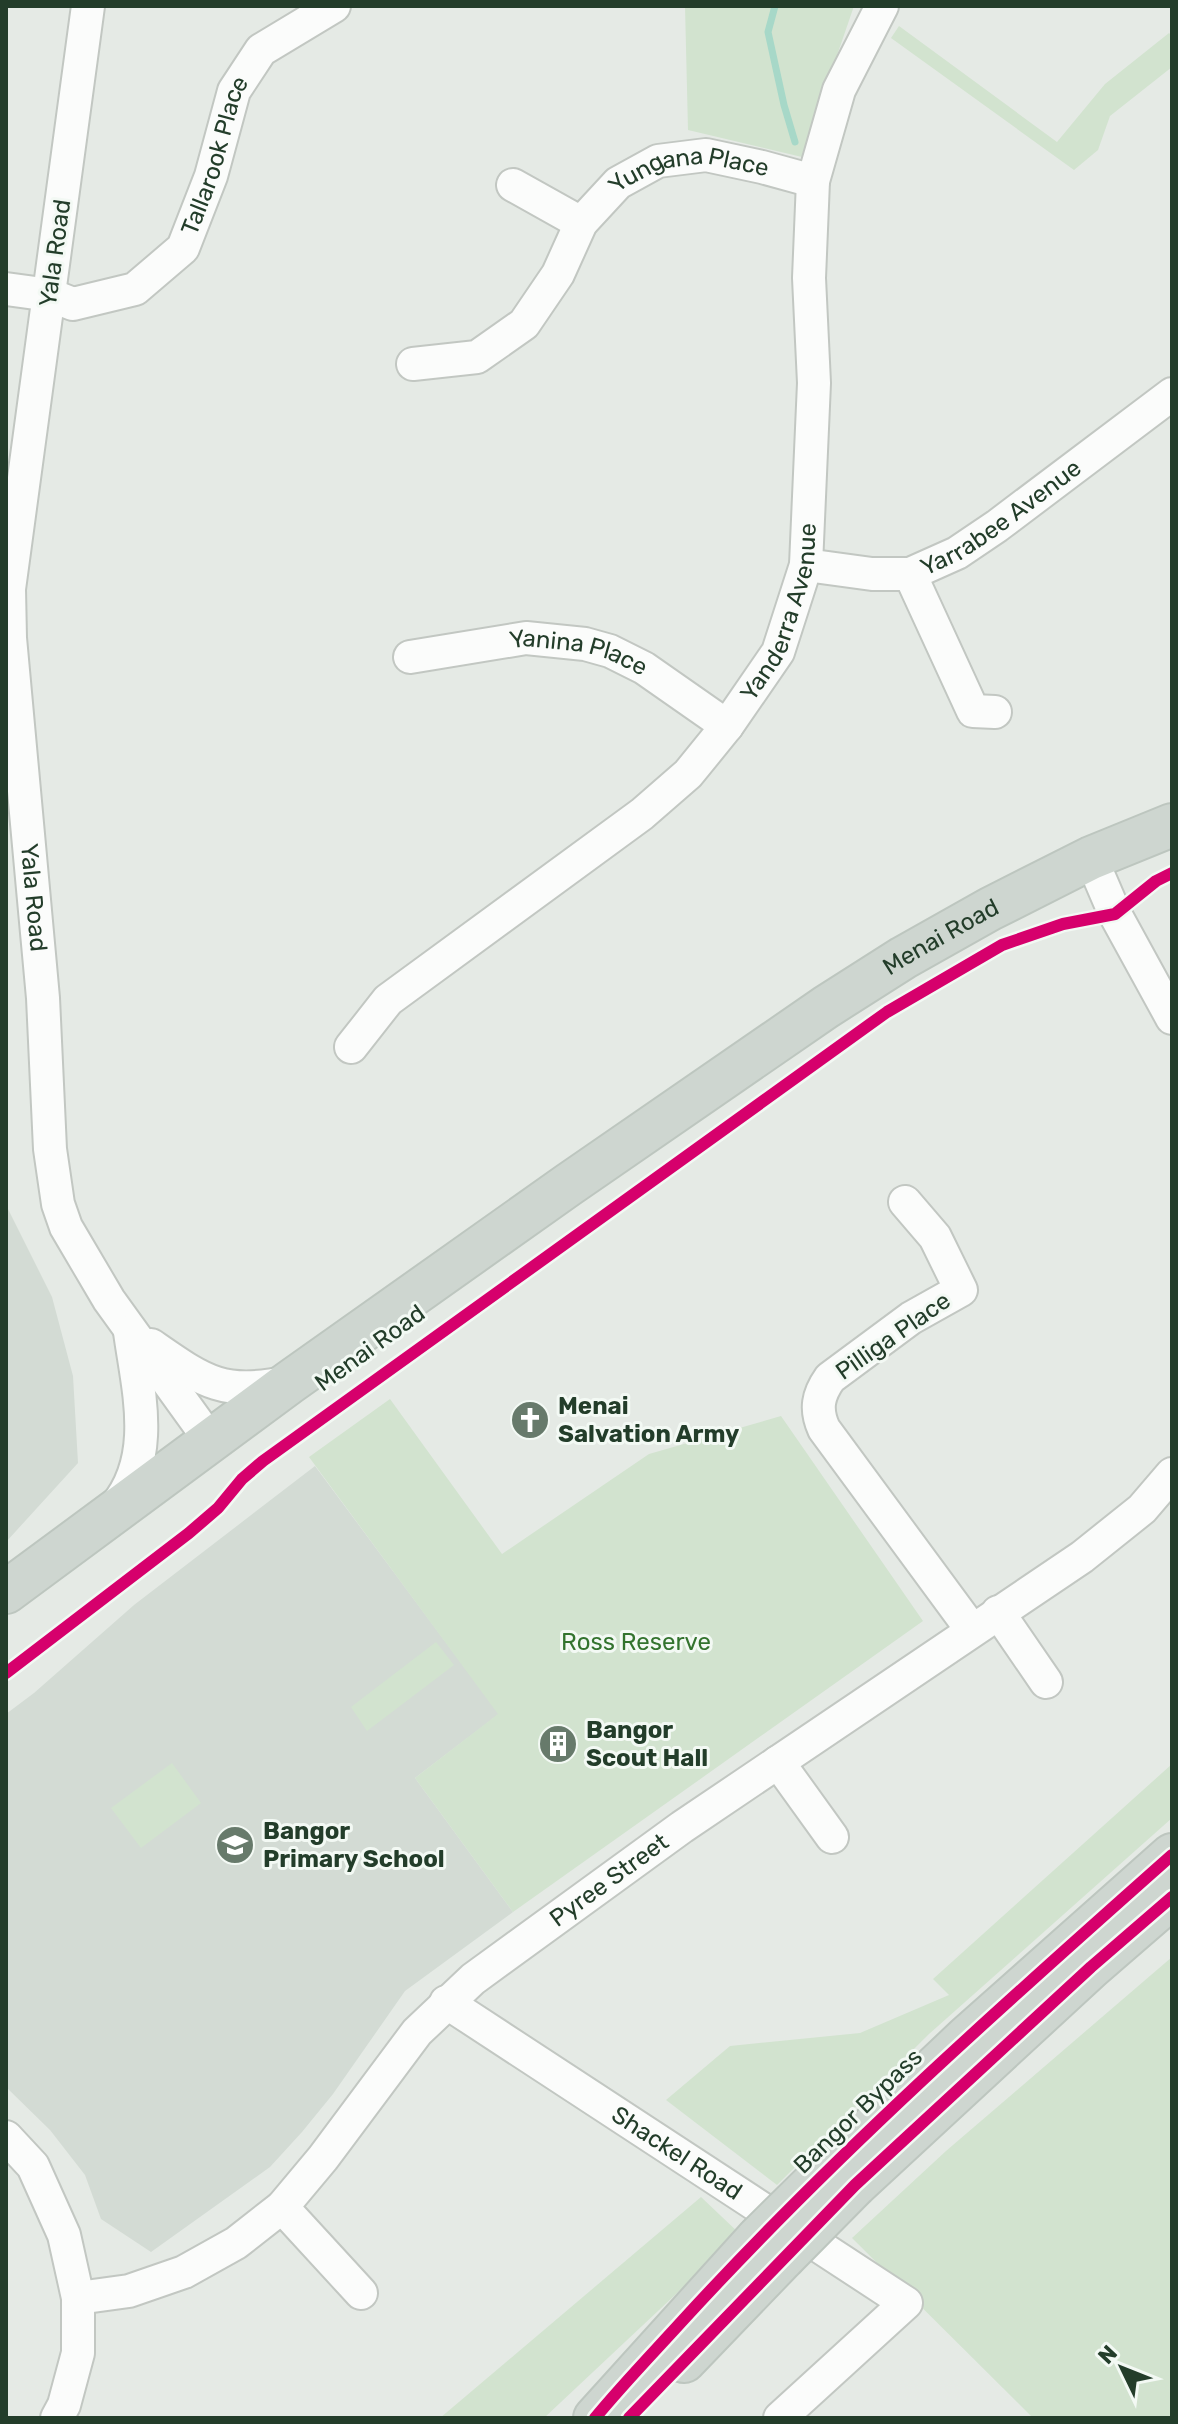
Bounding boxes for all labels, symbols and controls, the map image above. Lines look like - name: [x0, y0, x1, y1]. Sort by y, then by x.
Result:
- street label: Tallarook Place: [175, 70, 254, 239]
- street label: Yungana Place: [603, 141, 772, 198]
- street label: Yala Road: [34, 197, 76, 309]
- street label: Yarrabee Avenue: [916, 454, 1087, 581]
- street label: Yanderra Avenue: [735, 522, 822, 706]
- street label: Yanina Place: [508, 624, 652, 681]
- street label: Yala Road: [15, 842, 53, 953]
- street label: Menai Road: [878, 893, 1003, 981]
- street label: Pilliga Place: [830, 1286, 956, 1386]
- street label: Menai Road: [310, 1299, 430, 1397]
- place label: Menai Salvation Army: [558, 1392, 739, 1448]
- church icon: Menai Salvation Army: [509, 1399, 551, 1441]
- park label: Ross Reserve: [561, 1628, 711, 1656]
- place label: Bangor Scout Hall: [586, 1716, 708, 1772]
- building icon: Bangor Scout Hall: [537, 1723, 579, 1765]
- place label: Bangor Primary School: [263, 1817, 445, 1873]
- school or university icon: Bangor Primary School: [214, 1824, 256, 1866]
- street label: Pyree Street: [544, 1828, 674, 1933]
- street label: Bangor Bypass: [788, 2043, 928, 2179]
- street label: Shackel Road: [607, 2100, 747, 2206]
- north arrow: [1082, 2328, 1162, 2408]
- text: N: [1092, 2340, 1123, 2370]

